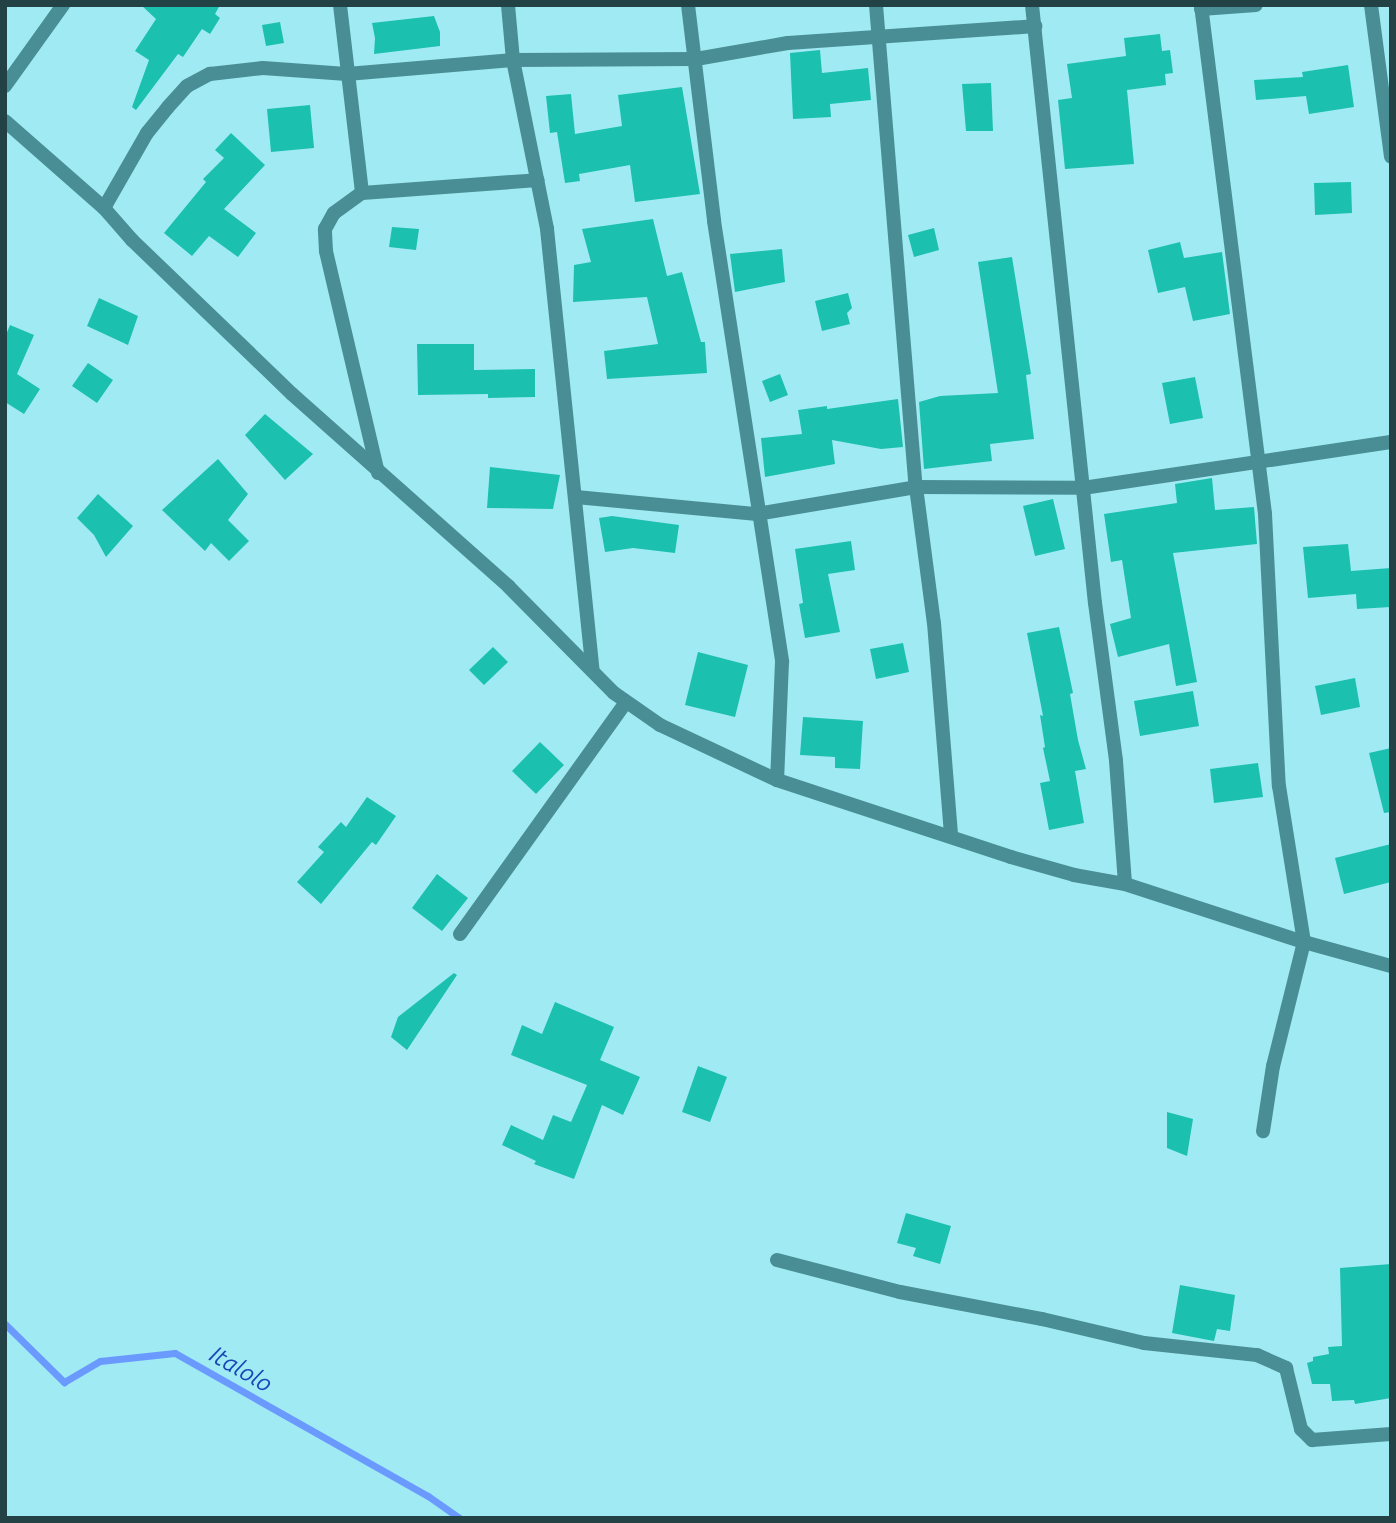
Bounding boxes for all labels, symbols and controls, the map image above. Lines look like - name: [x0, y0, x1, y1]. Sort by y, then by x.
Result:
- water label: Italolo: [205, 1340, 277, 1398]

